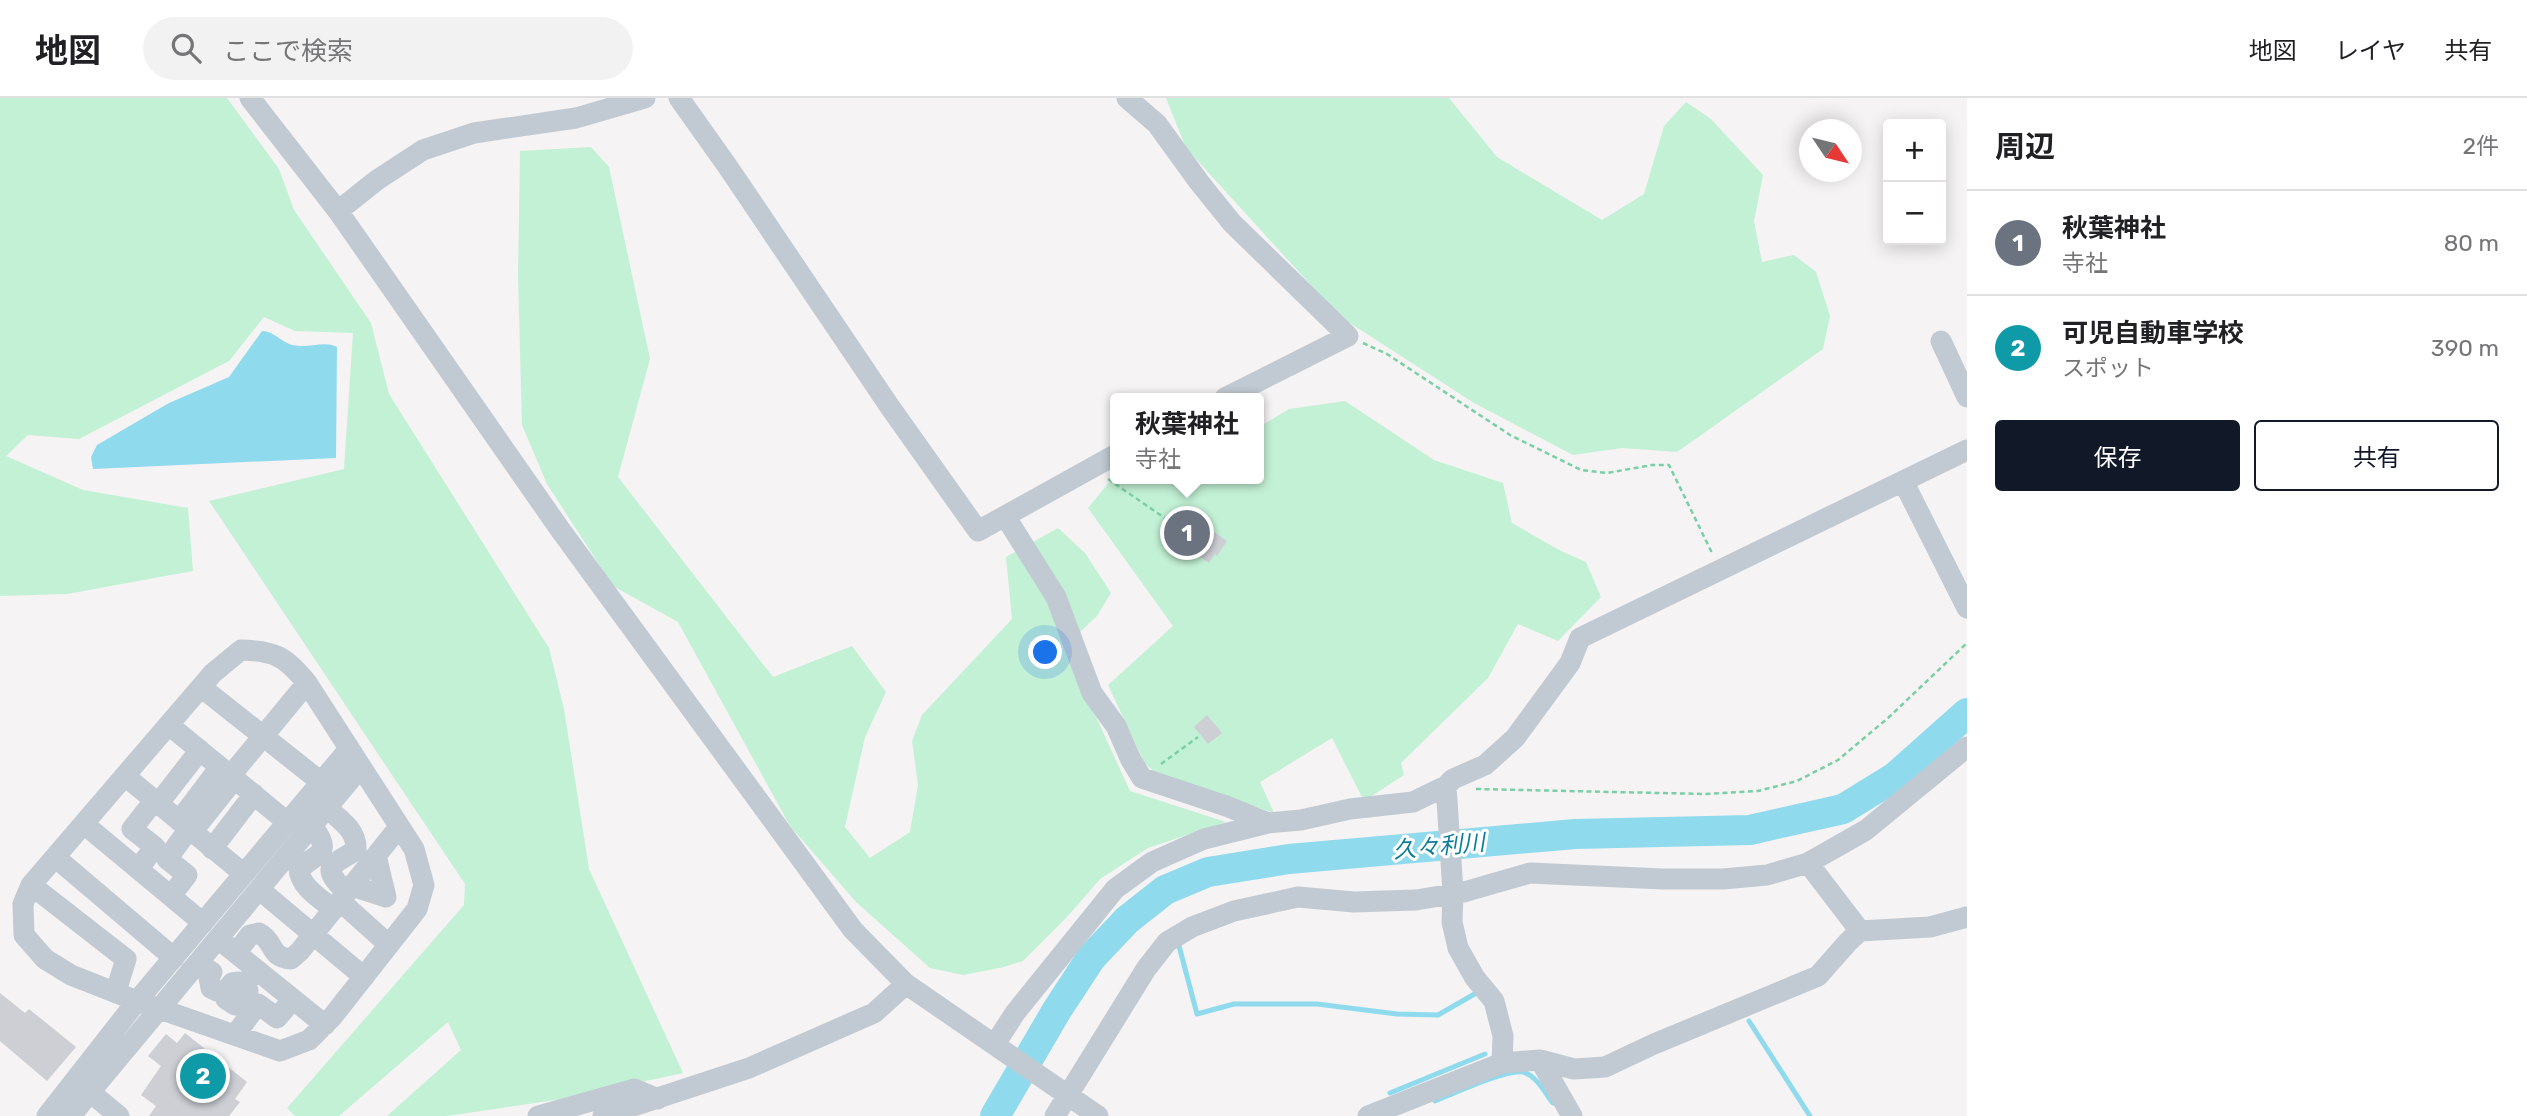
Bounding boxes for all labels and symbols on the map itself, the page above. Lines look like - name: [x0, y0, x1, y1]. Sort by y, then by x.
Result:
- north arrow: [1799, 119, 1862, 182]
- pin: 1: [1164, 507, 1210, 559]
- your location: [1028, 635, 1062, 669]
- water label: 久々利川: [1392, 828, 1489, 864]
- pin: 2: [180, 1050, 226, 1102]

